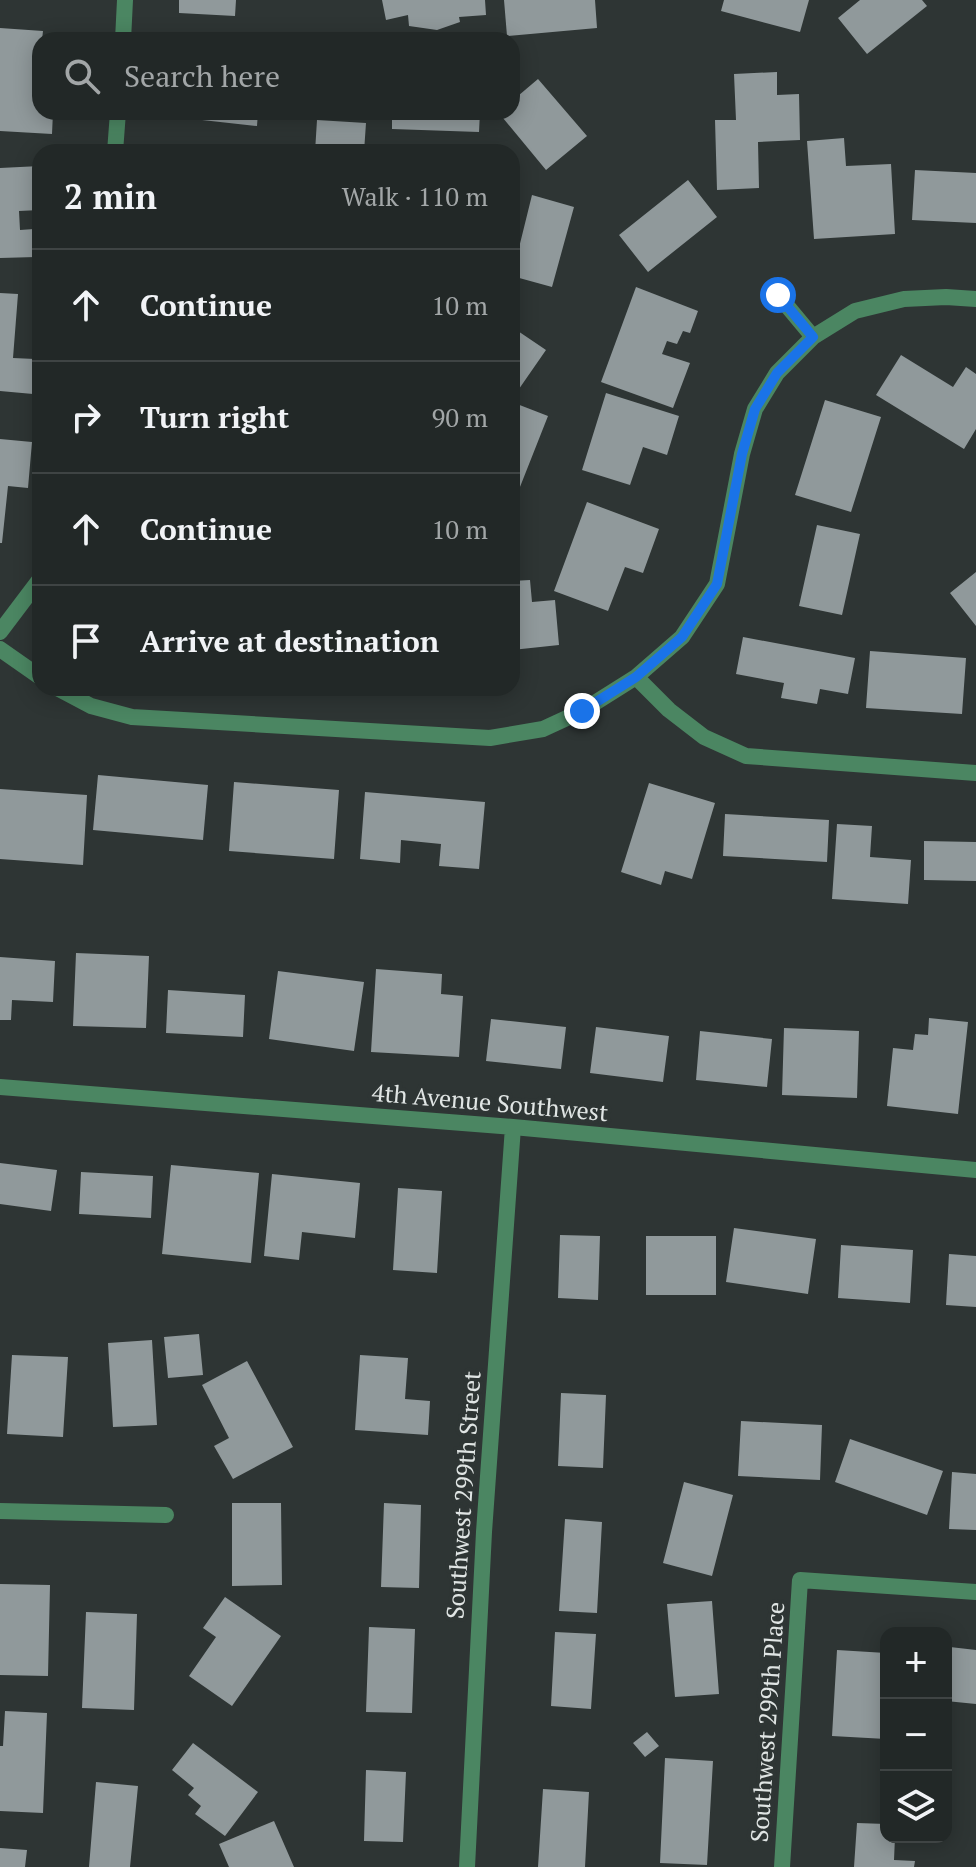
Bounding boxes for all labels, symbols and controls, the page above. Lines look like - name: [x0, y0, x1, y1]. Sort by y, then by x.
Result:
- search box: [32, 32, 520, 120]
- icon: search: [60, 54, 104, 98]
- text: Search here: [124, 56, 280, 96]
- text: 2 min: [64, 174, 157, 219]
- text: Walk · 110 m: [342, 179, 488, 213]
- route start: [760, 277, 796, 313]
- icon: ahead: [64, 283, 108, 327]
- text: Continue: [140, 285, 272, 325]
- text: 10 m: [432, 288, 488, 322]
- icon: right: [64, 395, 108, 439]
- text: Turn right: [140, 397, 289, 437]
- text: 90 m: [432, 400, 488, 434]
- icon: ahead: [64, 507, 108, 551]
- text: Continue: [140, 509, 272, 549]
- text: 10 m: [432, 512, 488, 546]
- icon: arrive: [64, 619, 108, 663]
- text: Arrive at destination: [140, 621, 439, 661]
- route end: [564, 693, 600, 729]
- street label: 4th Avenue Southwest: [371, 1076, 610, 1128]
- street label: Southwest 299th Street: [438, 1370, 488, 1620]
- street label: Southwest 299th Place: [743, 1601, 791, 1843]
- map controls: [880, 1627, 952, 1843]
- button: +: [880, 1627, 952, 1699]
- button: −: [880, 1699, 952, 1771]
- button: layers: [880, 1771, 952, 1843]

